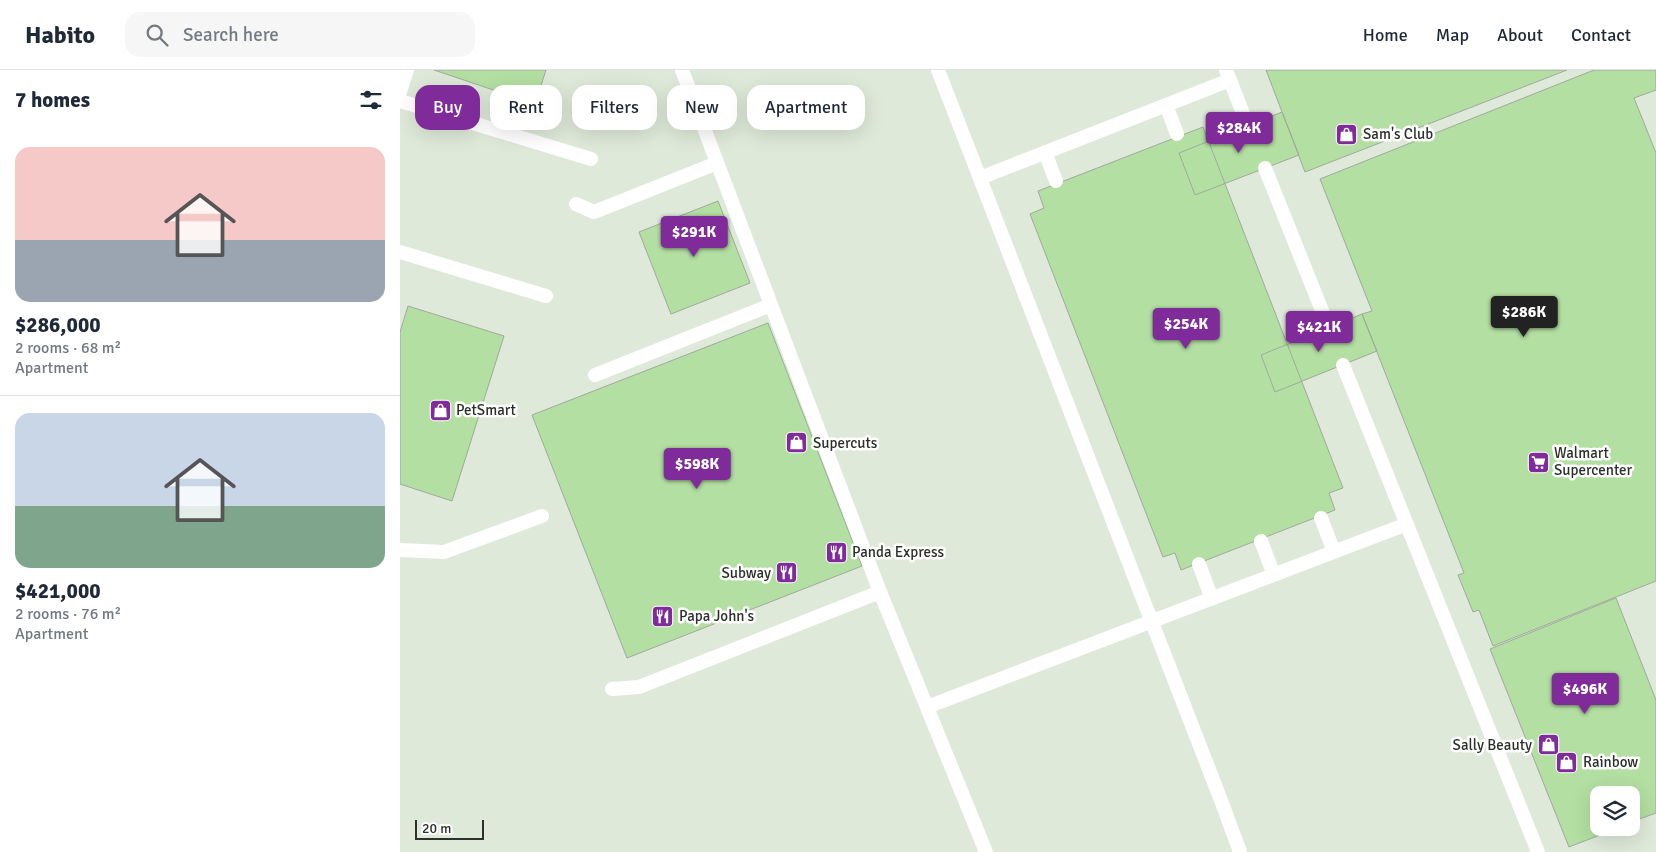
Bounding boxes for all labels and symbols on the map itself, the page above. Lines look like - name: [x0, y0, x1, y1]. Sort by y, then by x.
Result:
- pin: $284K: [1204, 112, 1274, 154]
- shop icon: Sam's Club: [1335, 122, 1359, 146]
- place label: Sam's Club: [1363, 125, 1433, 143]
- pin: $291K: [659, 216, 729, 258]
- pin: $286K: [1489, 296, 1559, 338]
- pin: $254K: [1151, 308, 1221, 350]
- pin: $421K: [1284, 310, 1354, 353]
- shop icon: PetSmart: [428, 398, 452, 422]
- place label: PetSmart: [456, 401, 516, 419]
- shop icon: Supercuts: [785, 431, 809, 455]
- place label: Supercuts: [813, 434, 878, 452]
- place label: Walmart Supercenter: [1554, 444, 1633, 479]
- pin: $598K: [662, 448, 732, 490]
- supermarket icon: Walmart Supercenter: [1526, 450, 1550, 474]
- restaurant icon: Panda Express: [824, 540, 848, 564]
- place label: Panda Express: [852, 543, 944, 561]
- restaurant icon: Subway: [775, 561, 799, 585]
- place label: Subway: [721, 564, 771, 582]
- restaurant icon: Papa John's: [651, 604, 675, 628]
- place label: Papa John's: [679, 607, 755, 625]
- pin: $496K: [1550, 672, 1620, 715]
- shop icon: Sally Beauty: [1536, 733, 1560, 757]
- place label: Sally Beauty: [1453, 736, 1532, 754]
- shop icon: Rainbow: [1555, 750, 1579, 774]
- place label: Rainbow: [1583, 753, 1638, 771]
- scale bar: [415, 817, 484, 840]

